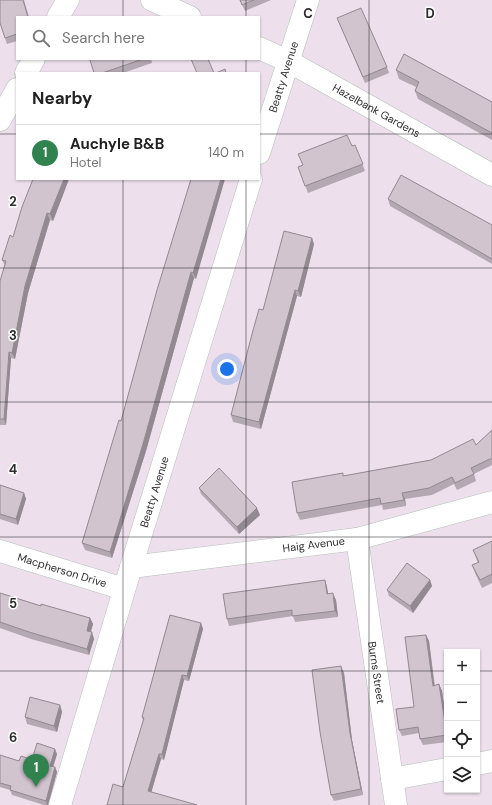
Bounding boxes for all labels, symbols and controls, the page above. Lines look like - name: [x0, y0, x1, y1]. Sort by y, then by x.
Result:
- text: C: [303, 5, 313, 22]
- text: D: [425, 5, 435, 22]
- search box: [16, 16, 260, 60]
- icon: search: [30, 27, 52, 49]
- text: Search here: [62, 28, 145, 48]
- street label: Beatty Avenue: [265, 40, 301, 114]
- street label: Hazelbank Gardens: [330, 80, 423, 140]
- text: Nearby: [32, 87, 92, 109]
- text: Auchyle B&B: [70, 134, 164, 154]
- text: 1: [43, 144, 47, 161]
- text: 140 m: [208, 144, 244, 161]
- text: Hotel: [70, 154, 102, 171]
- text: 2: [9, 193, 17, 210]
- text: 3: [9, 327, 17, 344]
- your location: [217, 359, 237, 379]
- street label: Beatty Avenue: [137, 455, 172, 529]
- text: 4: [9, 461, 17, 478]
- street label: Haig Avenue: [282, 534, 346, 555]
- street label: Macpherson Drive: [16, 550, 108, 590]
- text: 5: [9, 595, 17, 612]
- street label: Burns Street: [365, 640, 388, 705]
- map controls: [444, 649, 480, 793]
- button: +: [444, 649, 480, 685]
- button: −: [444, 685, 480, 721]
- button: locate: [444, 721, 480, 757]
- text: 6: [9, 729, 17, 746]
- pin: 1: [23, 754, 49, 787]
- button: layers: [444, 757, 480, 793]

